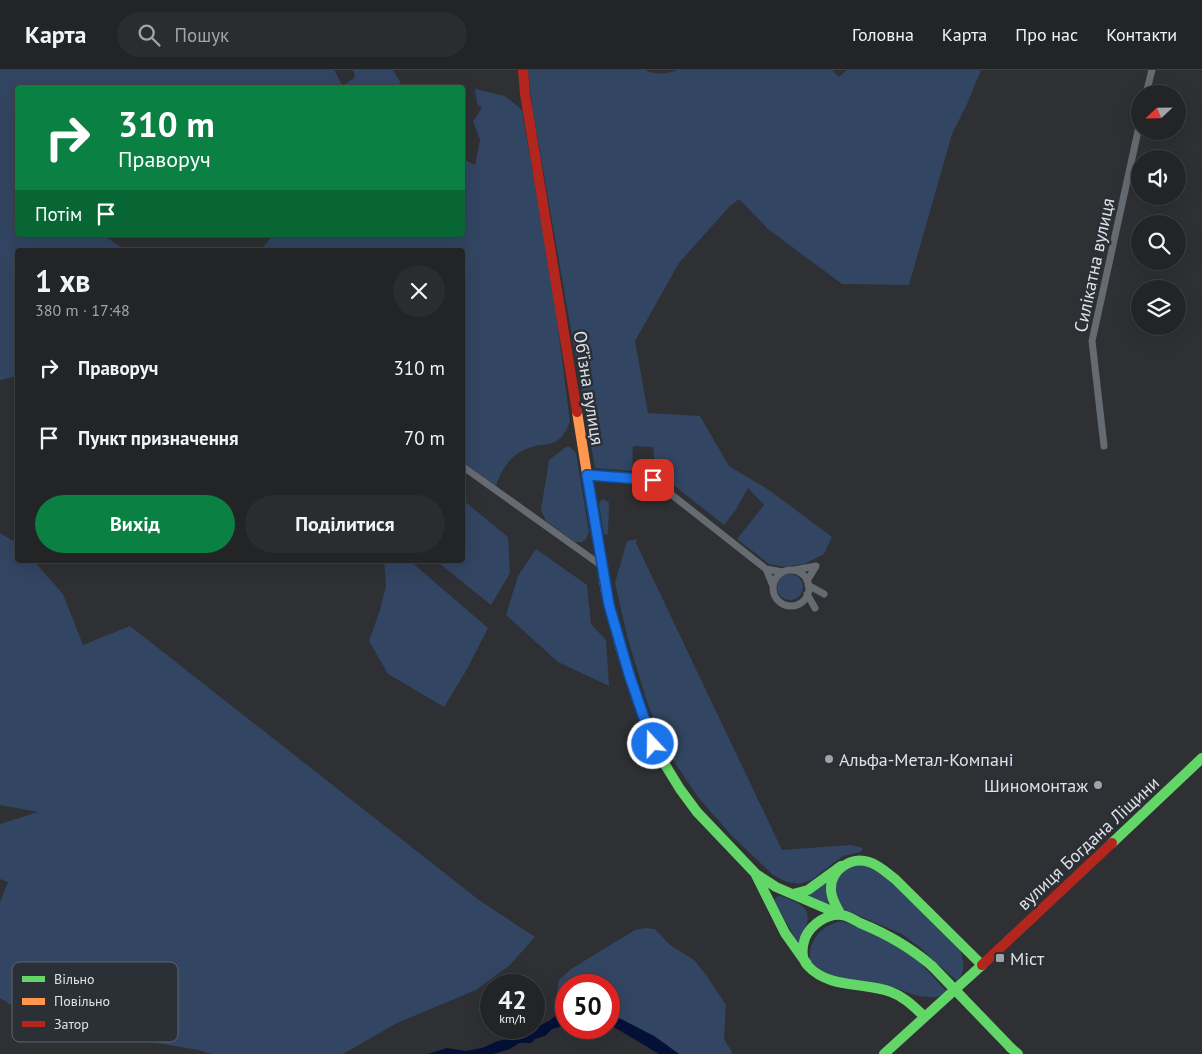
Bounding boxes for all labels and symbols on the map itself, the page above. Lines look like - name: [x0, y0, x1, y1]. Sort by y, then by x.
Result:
- north arrow: [1131, 85, 1186, 140]
- street label: Силікатна вулиця: [1069, 196, 1119, 334]
- street label: Об’їзна вулиця: [569, 329, 609, 447]
- pin: [632, 459, 674, 501]
- position arrow: [626, 717, 678, 769]
- place label: Альфа-Метал-Компані: [839, 748, 1013, 771]
- marker: Альфа-Метал-Компані: [823, 753, 835, 765]
- street label: вулиця Богдана Ліщини: [1012, 771, 1164, 915]
- place label: Шиномонтаж: [984, 774, 1088, 797]
- marker: Шиномонтаж: [1092, 779, 1104, 791]
- place label: Міст: [1010, 947, 1045, 970]
- marker: Міст: [994, 952, 1006, 964]
- legend: [12, 962, 178, 1042]
- text: Вільно: [54, 970, 95, 988]
- speed limit sign: 50: [555, 974, 620, 1039]
- text: Повільно: [54, 992, 110, 1010]
- text: Затор: [54, 1015, 89, 1033]

